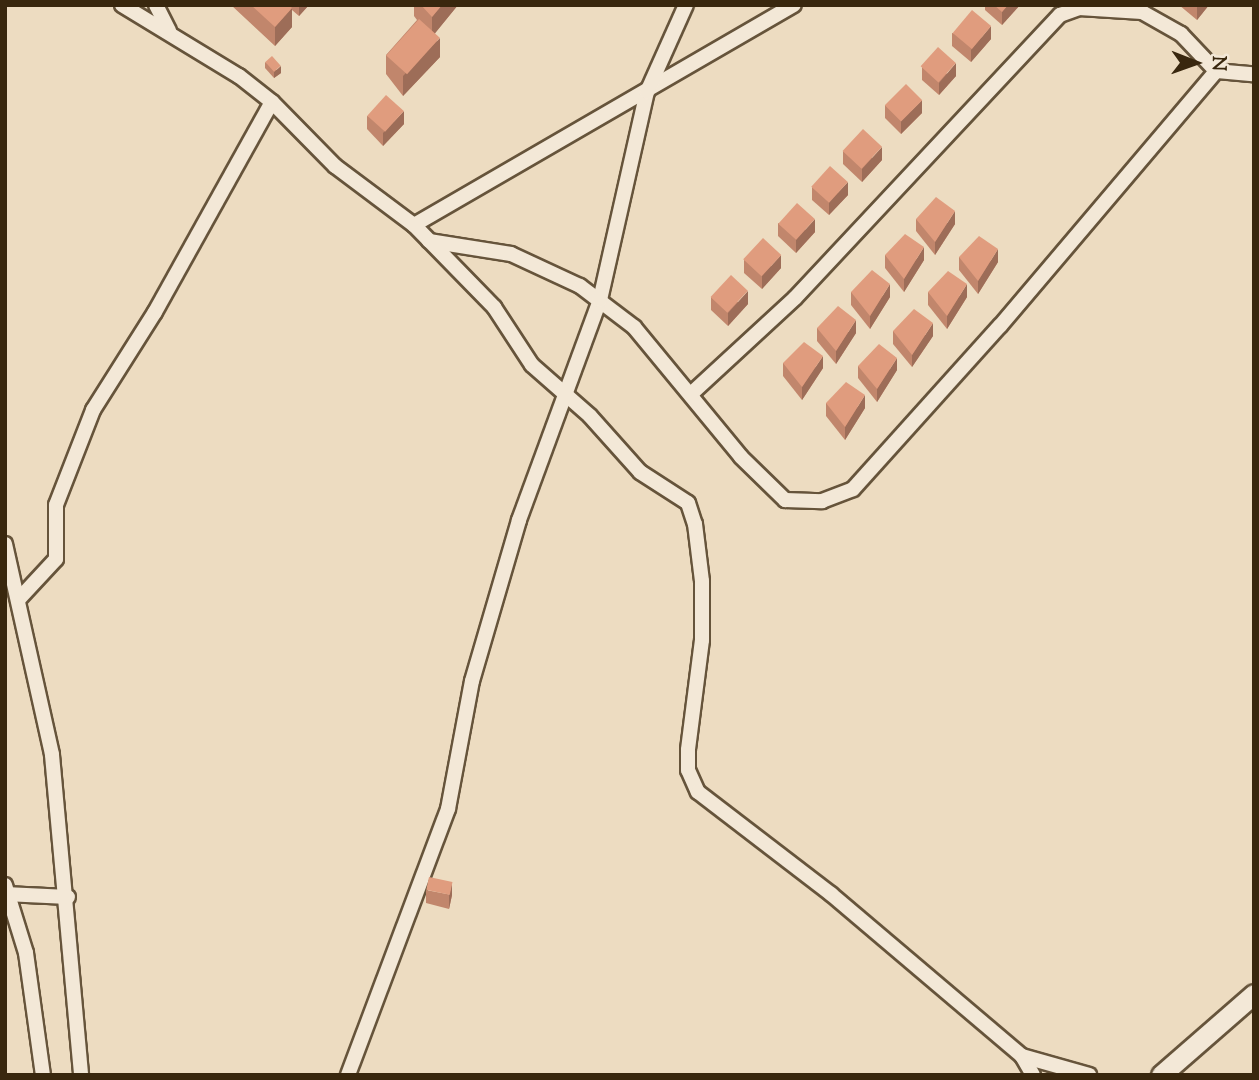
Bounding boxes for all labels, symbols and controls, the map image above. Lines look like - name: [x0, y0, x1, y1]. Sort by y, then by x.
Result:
- north arrow: [1161, 28, 1231, 98]
- text: N: [1204, 56, 1231, 71]

